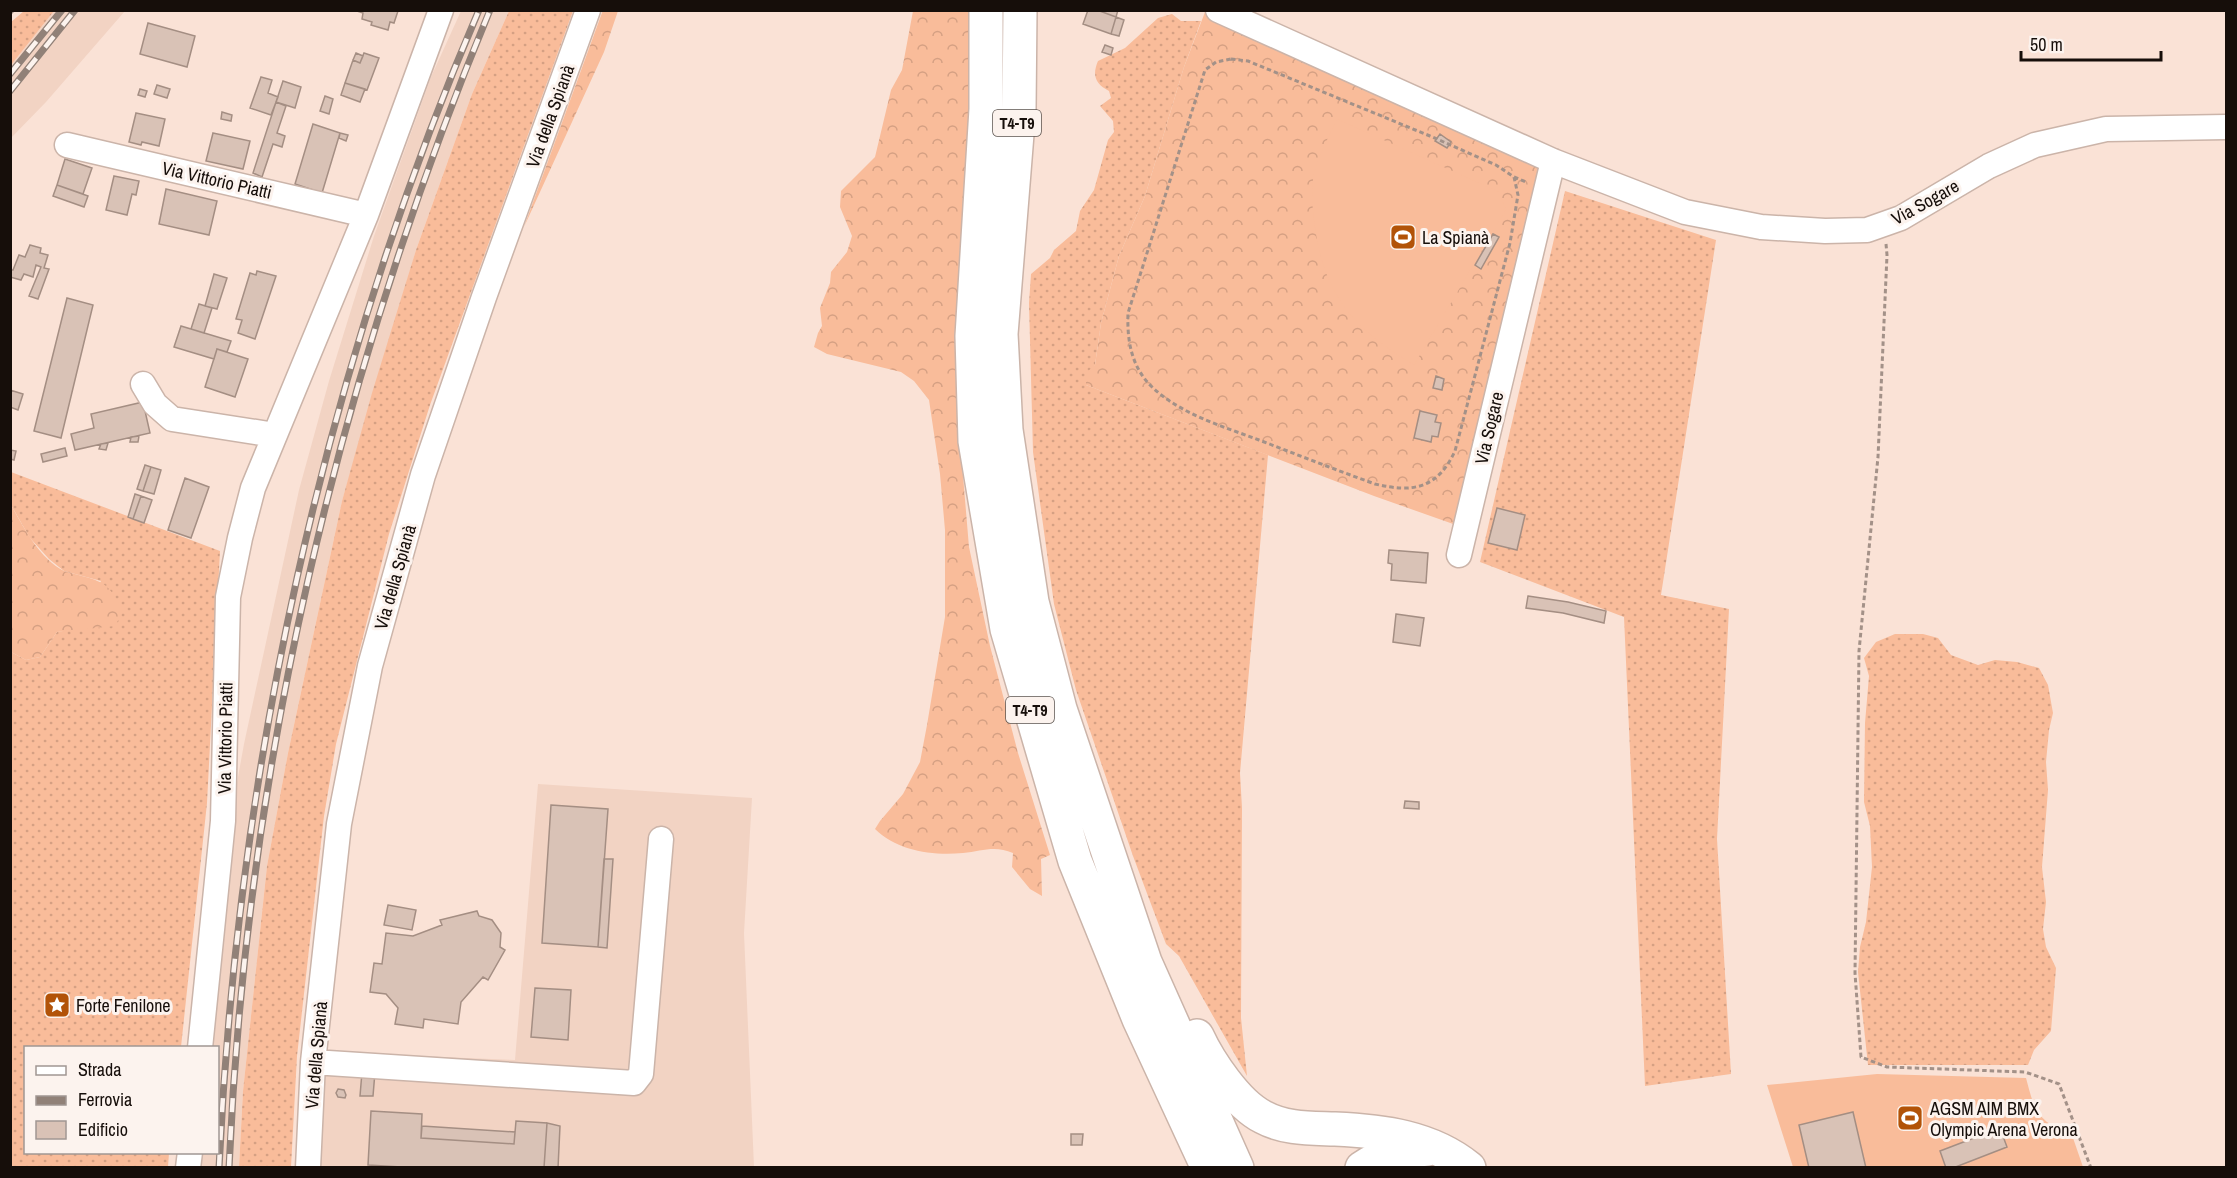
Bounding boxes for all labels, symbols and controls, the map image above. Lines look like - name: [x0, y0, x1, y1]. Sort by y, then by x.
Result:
- scale bar: [2021, 24, 2160, 62]
- text: 50 m: [2030, 32, 2063, 57]
- street label: Via della Spianà: [520, 61, 580, 171]
- road number: T4-T9: [993, 110, 1041, 136]
- street label: Via Vittorio Piatti: [160, 155, 274, 205]
- street label: Via Sogare: [1887, 173, 1963, 231]
- sports icon: La Spianà: [1388, 222, 1418, 252]
- place label: La Spianà: [1422, 225, 1489, 250]
- street label: Via Sogare: [1469, 389, 1509, 467]
- street label: Via della Spianà: [368, 522, 422, 632]
- street label: Via Vittorio Piatti: [212, 682, 238, 794]
- road number: T4-T9: [1006, 697, 1054, 723]
- place icon: Forte Fenilone: [42, 990, 72, 1020]
- place label: Forte Fenilone: [76, 993, 171, 1018]
- street label: Via della Spianà: [299, 1000, 333, 1110]
- legend: [24, 1046, 219, 1154]
- text: Strada: [78, 1057, 122, 1082]
- text: Ferrovia: [78, 1087, 132, 1112]
- place label: AGSM AIM BMX Olympic Arena Verona: [1929, 1096, 2078, 1142]
- sports icon: AGSM AIM BMX Olympic Arena Verona: [1895, 1103, 1925, 1133]
- text: Edificio: [78, 1117, 128, 1142]

